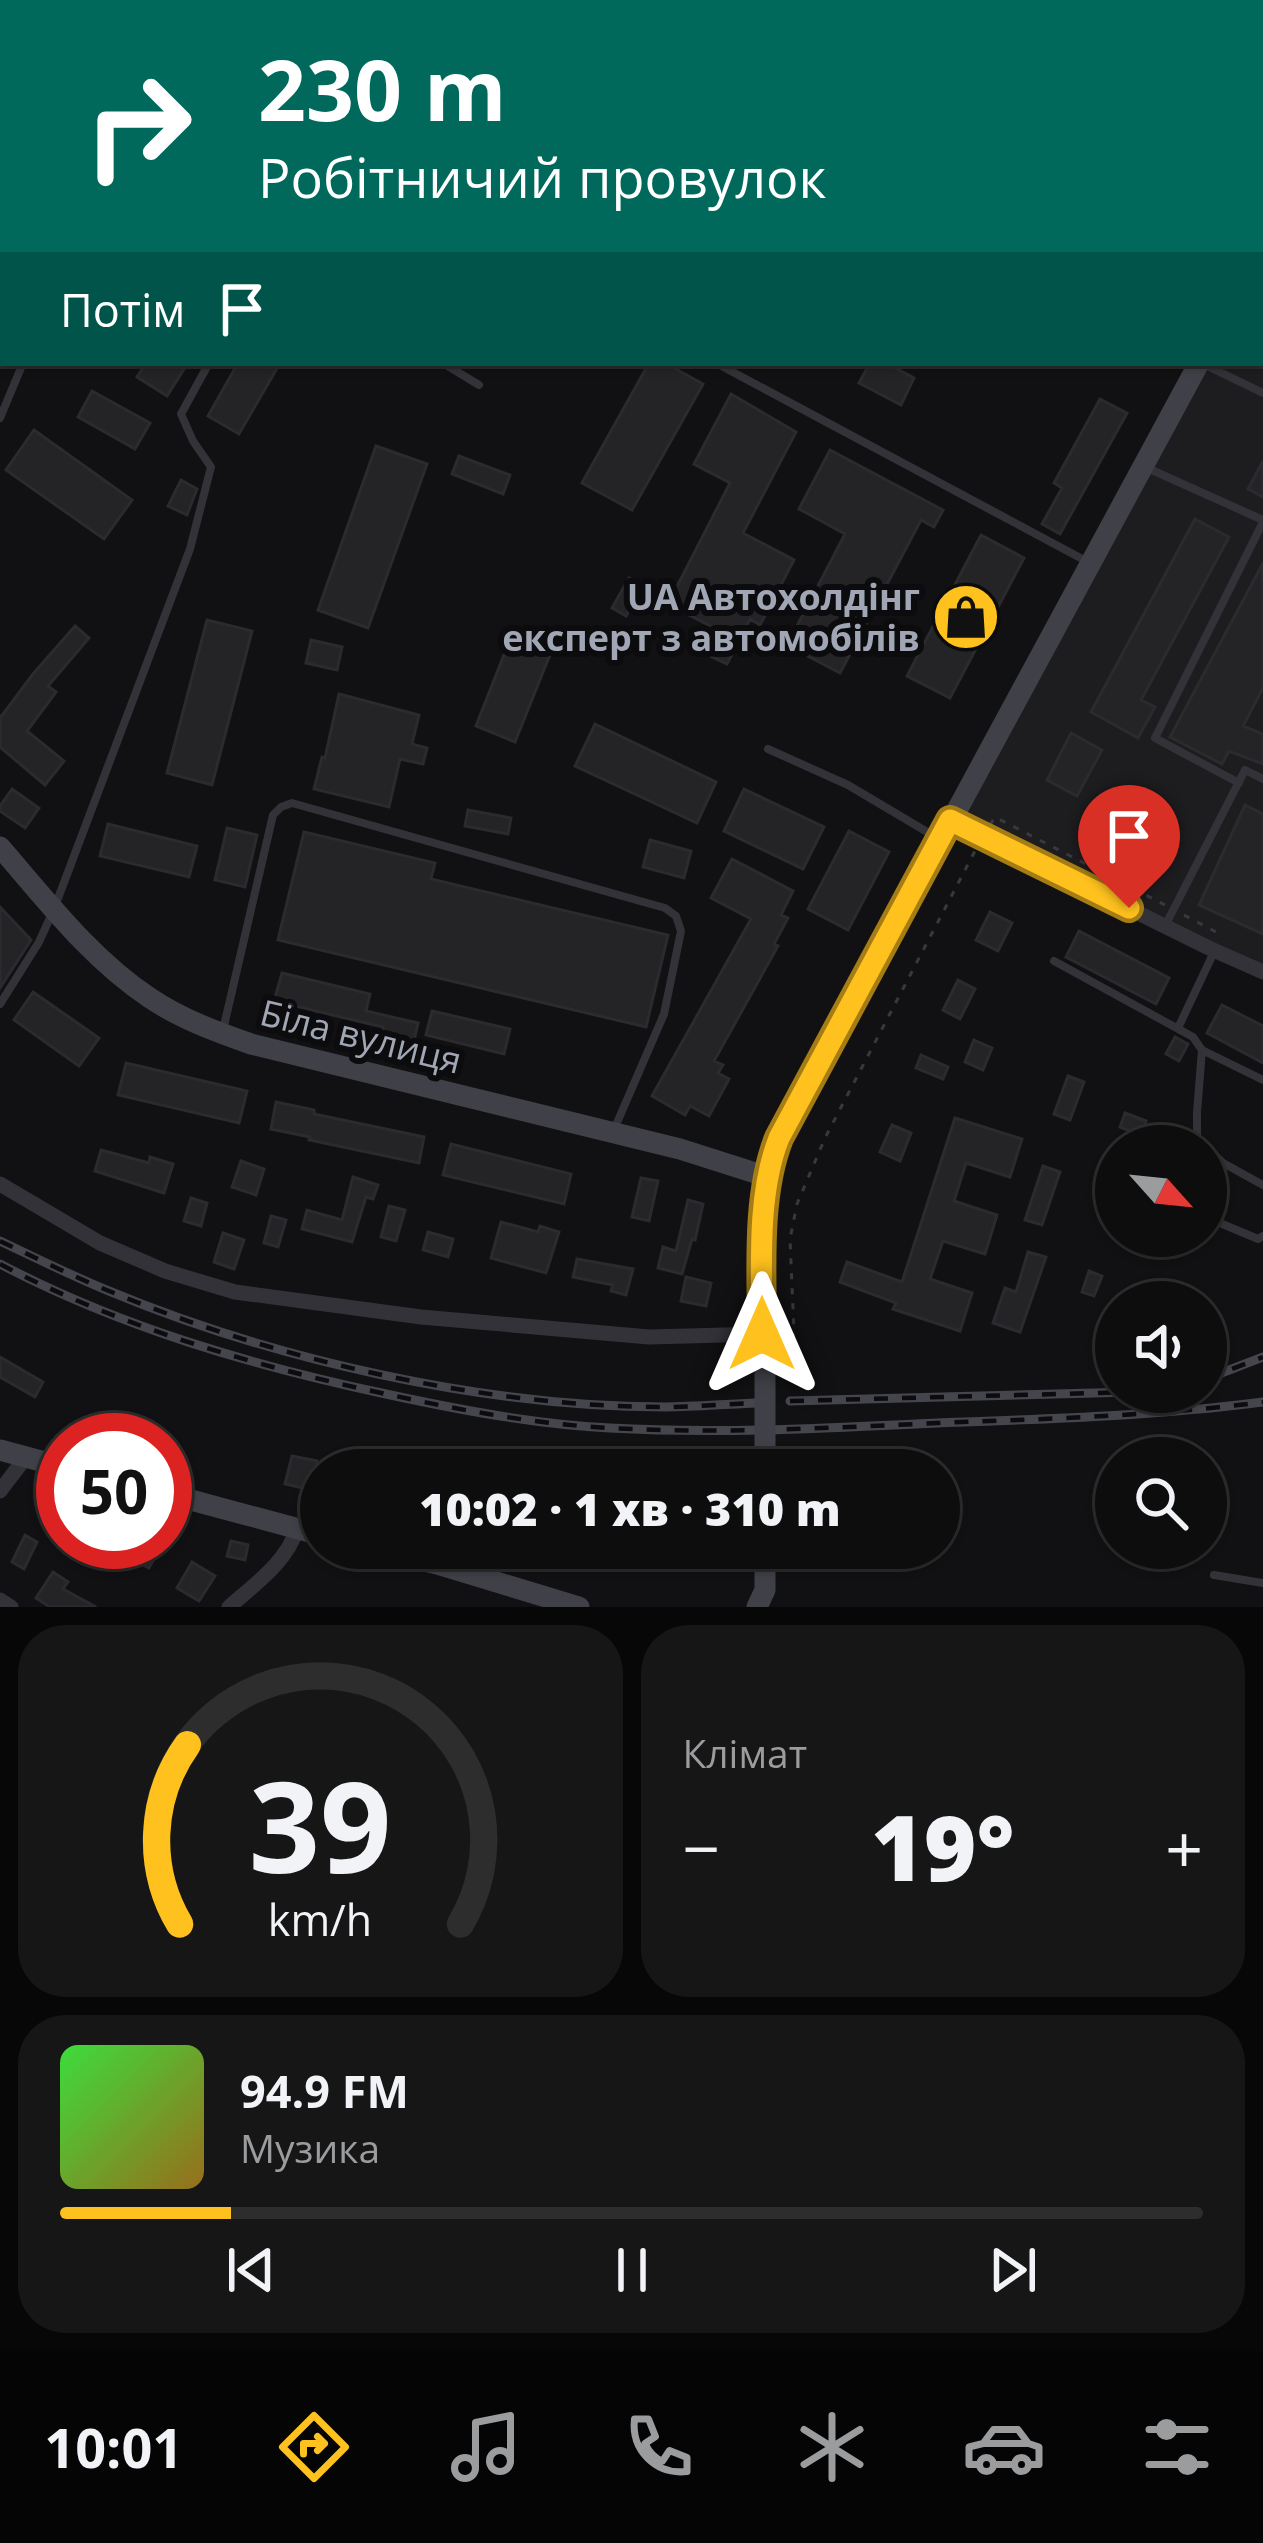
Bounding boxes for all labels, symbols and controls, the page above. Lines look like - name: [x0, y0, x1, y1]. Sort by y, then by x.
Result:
- text: 230 m: [258, 31, 506, 146]
- icon: right: [60, 48, 216, 204]
- text: Робітничий провулок: [258, 140, 826, 214]
- icon: arrive: [209, 276, 275, 342]
- text: Потім: [60, 279, 185, 340]
- place label: UA Автохолдінг експерт з автомобілів: [502, 572, 920, 662]
- shop icon: UA Автохолдінг експерт з автомобілів: [931, 582, 1001, 652]
- pin: [1078, 785, 1180, 908]
- icon: arrive: [1096, 803, 1162, 869]
- street label: Біла вулиця: [255, 987, 467, 1085]
- north arrow: [1095, 1125, 1227, 1257]
- map controls: [1095, 1125, 1227, 1569]
- position arrow: [699, 1271, 825, 1397]
- button: sound: [1095, 1281, 1227, 1413]
- speed limit sign: 50: [36, 1413, 192, 1569]
- button: search: [1095, 1437, 1227, 1569]
- text: 10:02 · 1 хв · 310 m: [419, 1478, 841, 1539]
- text: Клімат: [683, 1726, 807, 1779]
- text: 39: [249, 1740, 392, 1910]
- text: 19°: [871, 1785, 1014, 1907]
- text: −: [683, 1802, 720, 1892]
- text: +: [1165, 1802, 1203, 1892]
- text: km/h: [268, 1890, 372, 1949]
- text: 94.9 FM: [240, 2060, 409, 2121]
- text: Музика: [240, 2121, 380, 2174]
- icon: previous: [218, 2237, 284, 2303]
- icon: pause: [599, 2237, 665, 2303]
- icon: next: [980, 2237, 1046, 2303]
- icon: directions: [272, 2405, 356, 2489]
- icon: music: [444, 2405, 528, 2489]
- icon: phone: [617, 2405, 701, 2489]
- icon: climate: [790, 2405, 874, 2489]
- icon: car: [962, 2405, 1046, 2489]
- icon: filters: [1135, 2405, 1219, 2489]
- text: 10:01: [44, 2410, 183, 2484]

